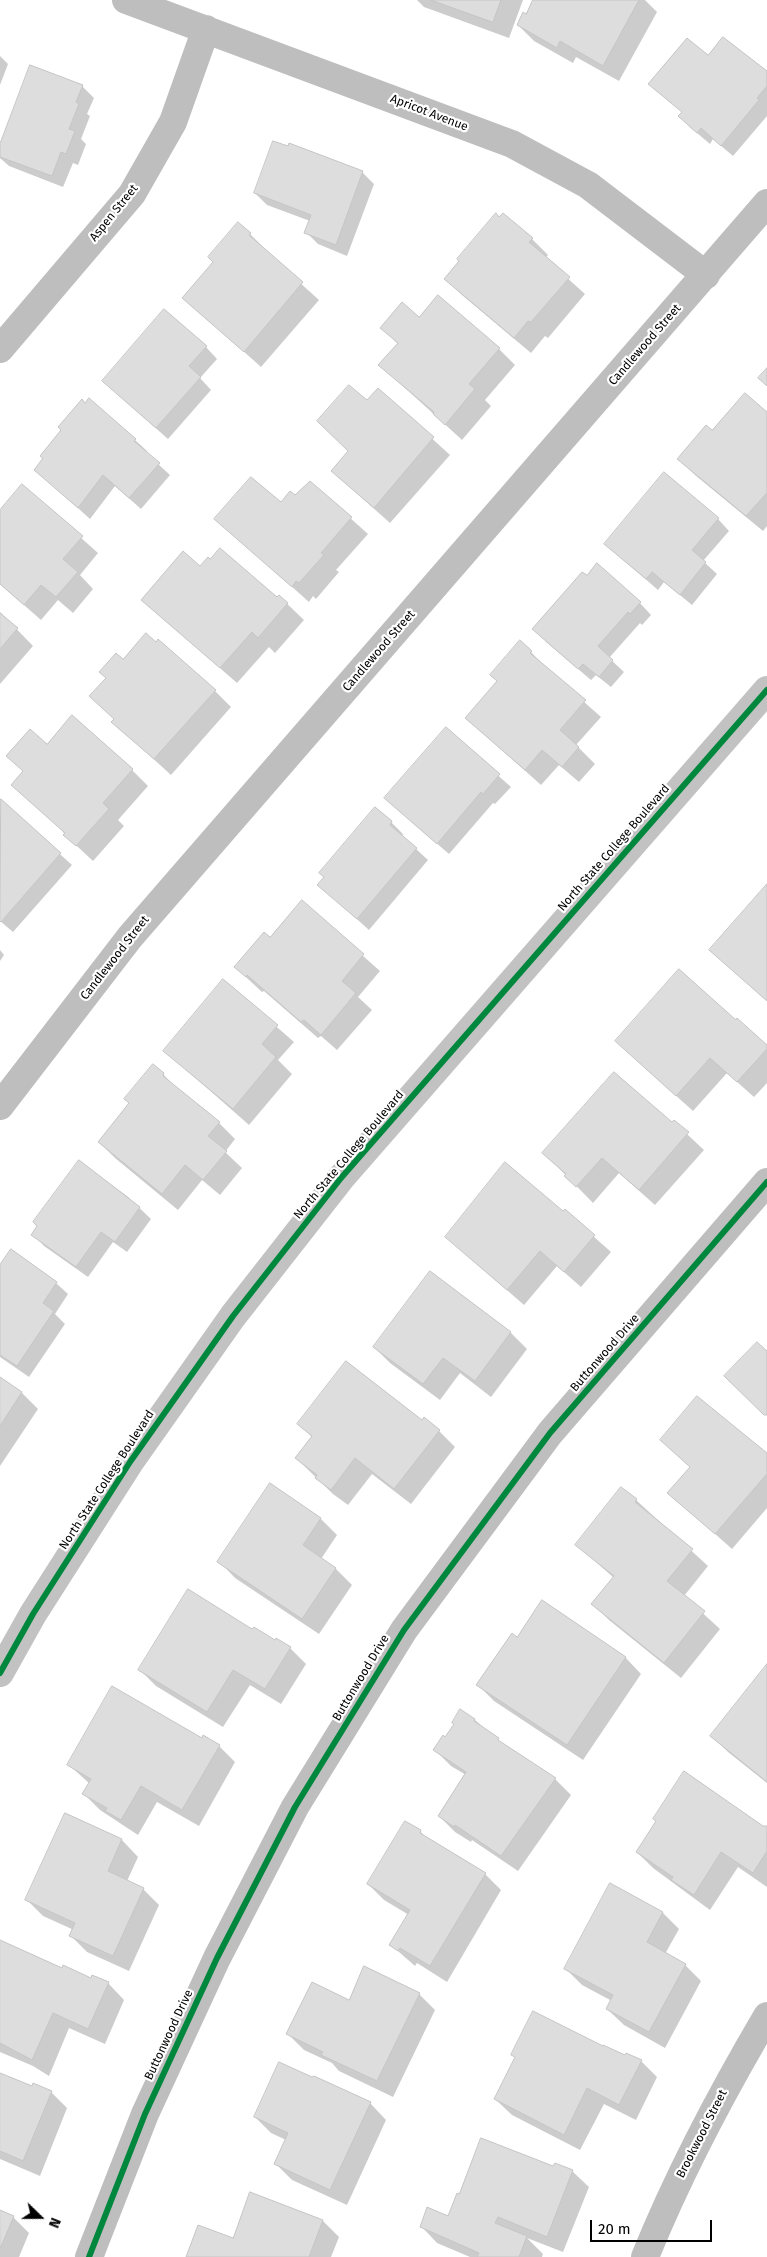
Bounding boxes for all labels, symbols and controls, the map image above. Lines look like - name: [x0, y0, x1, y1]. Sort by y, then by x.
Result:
- street label: Apricot Avenue: [388, 92, 470, 134]
- street label: Aspen Street: [87, 182, 141, 244]
- street label: Candlewood Street: [606, 301, 684, 389]
- street label: Candlewood Street: [340, 607, 418, 695]
- street label: North State College Boulevard: [555, 782, 673, 914]
- street label: Candlewood Street: [78, 913, 152, 1003]
- street label: North State College Boulevard: [291, 1088, 407, 1222]
- street label: Buttonwood Drive: [567, 1311, 643, 1395]
- street label: North State College Boulevard: [57, 1408, 157, 1552]
- street label: Buttonwood Drive: [330, 1632, 392, 1724]
- street label: Buttonwood Drive: [142, 1988, 196, 2082]
- street label: Brookwood Street: [674, 2087, 730, 2181]
- north arrow: [15, 2192, 65, 2242]
- scale bar: [592, 2210, 714, 2242]
- text: N: [45, 2215, 64, 2230]
- text: 20 m: [598, 2220, 631, 2238]

